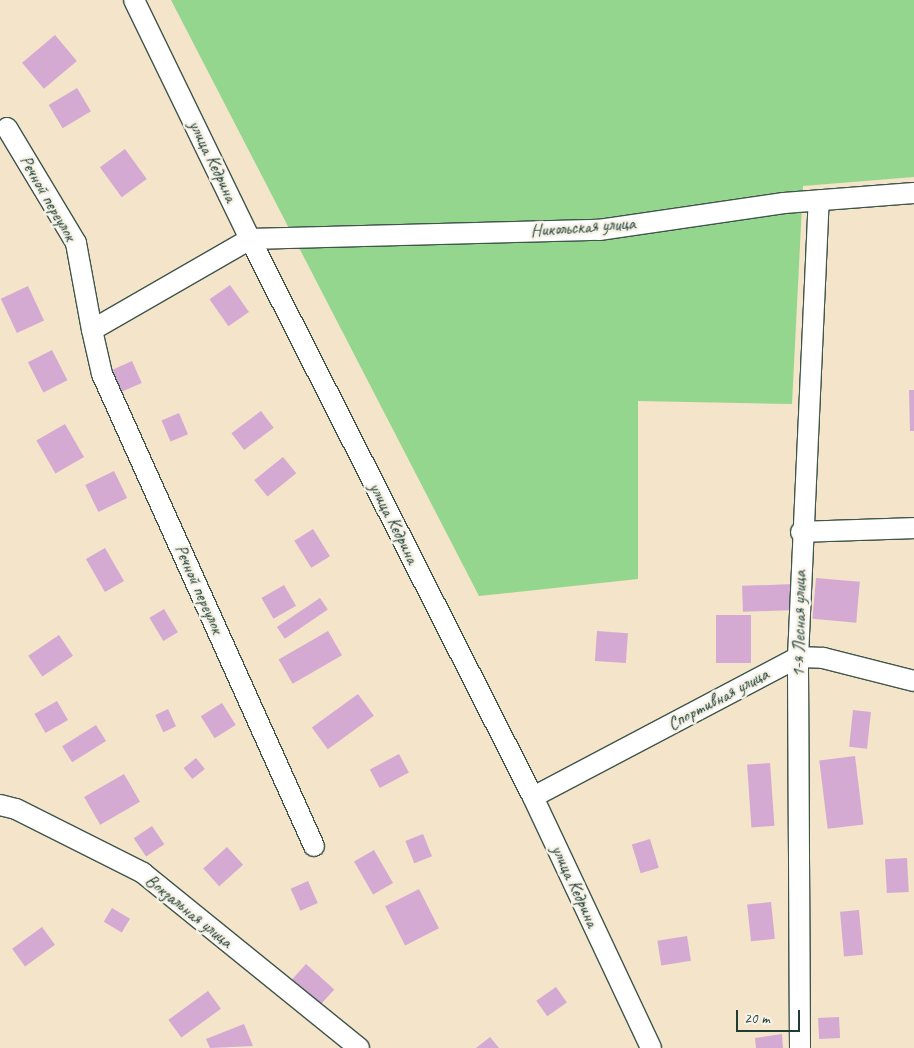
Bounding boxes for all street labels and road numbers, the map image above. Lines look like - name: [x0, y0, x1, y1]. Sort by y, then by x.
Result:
- street label: улица Кедрина: [184, 116, 242, 206]
- street label: Речной переулок: [15, 151, 81, 245]
- street label: Никольская улица: [529, 213, 637, 241]
- street label: улица Кедрина: [364, 479, 424, 567]
- street label: Речной переулок: [170, 541, 228, 637]
- street label: 1-я Лесная улица: [787, 570, 811, 678]
- street label: Спортивная улица: [663, 663, 773, 735]
- street label: улица Кедрина: [546, 841, 604, 931]
- street label: Вокзальная улица: [141, 869, 237, 953]

